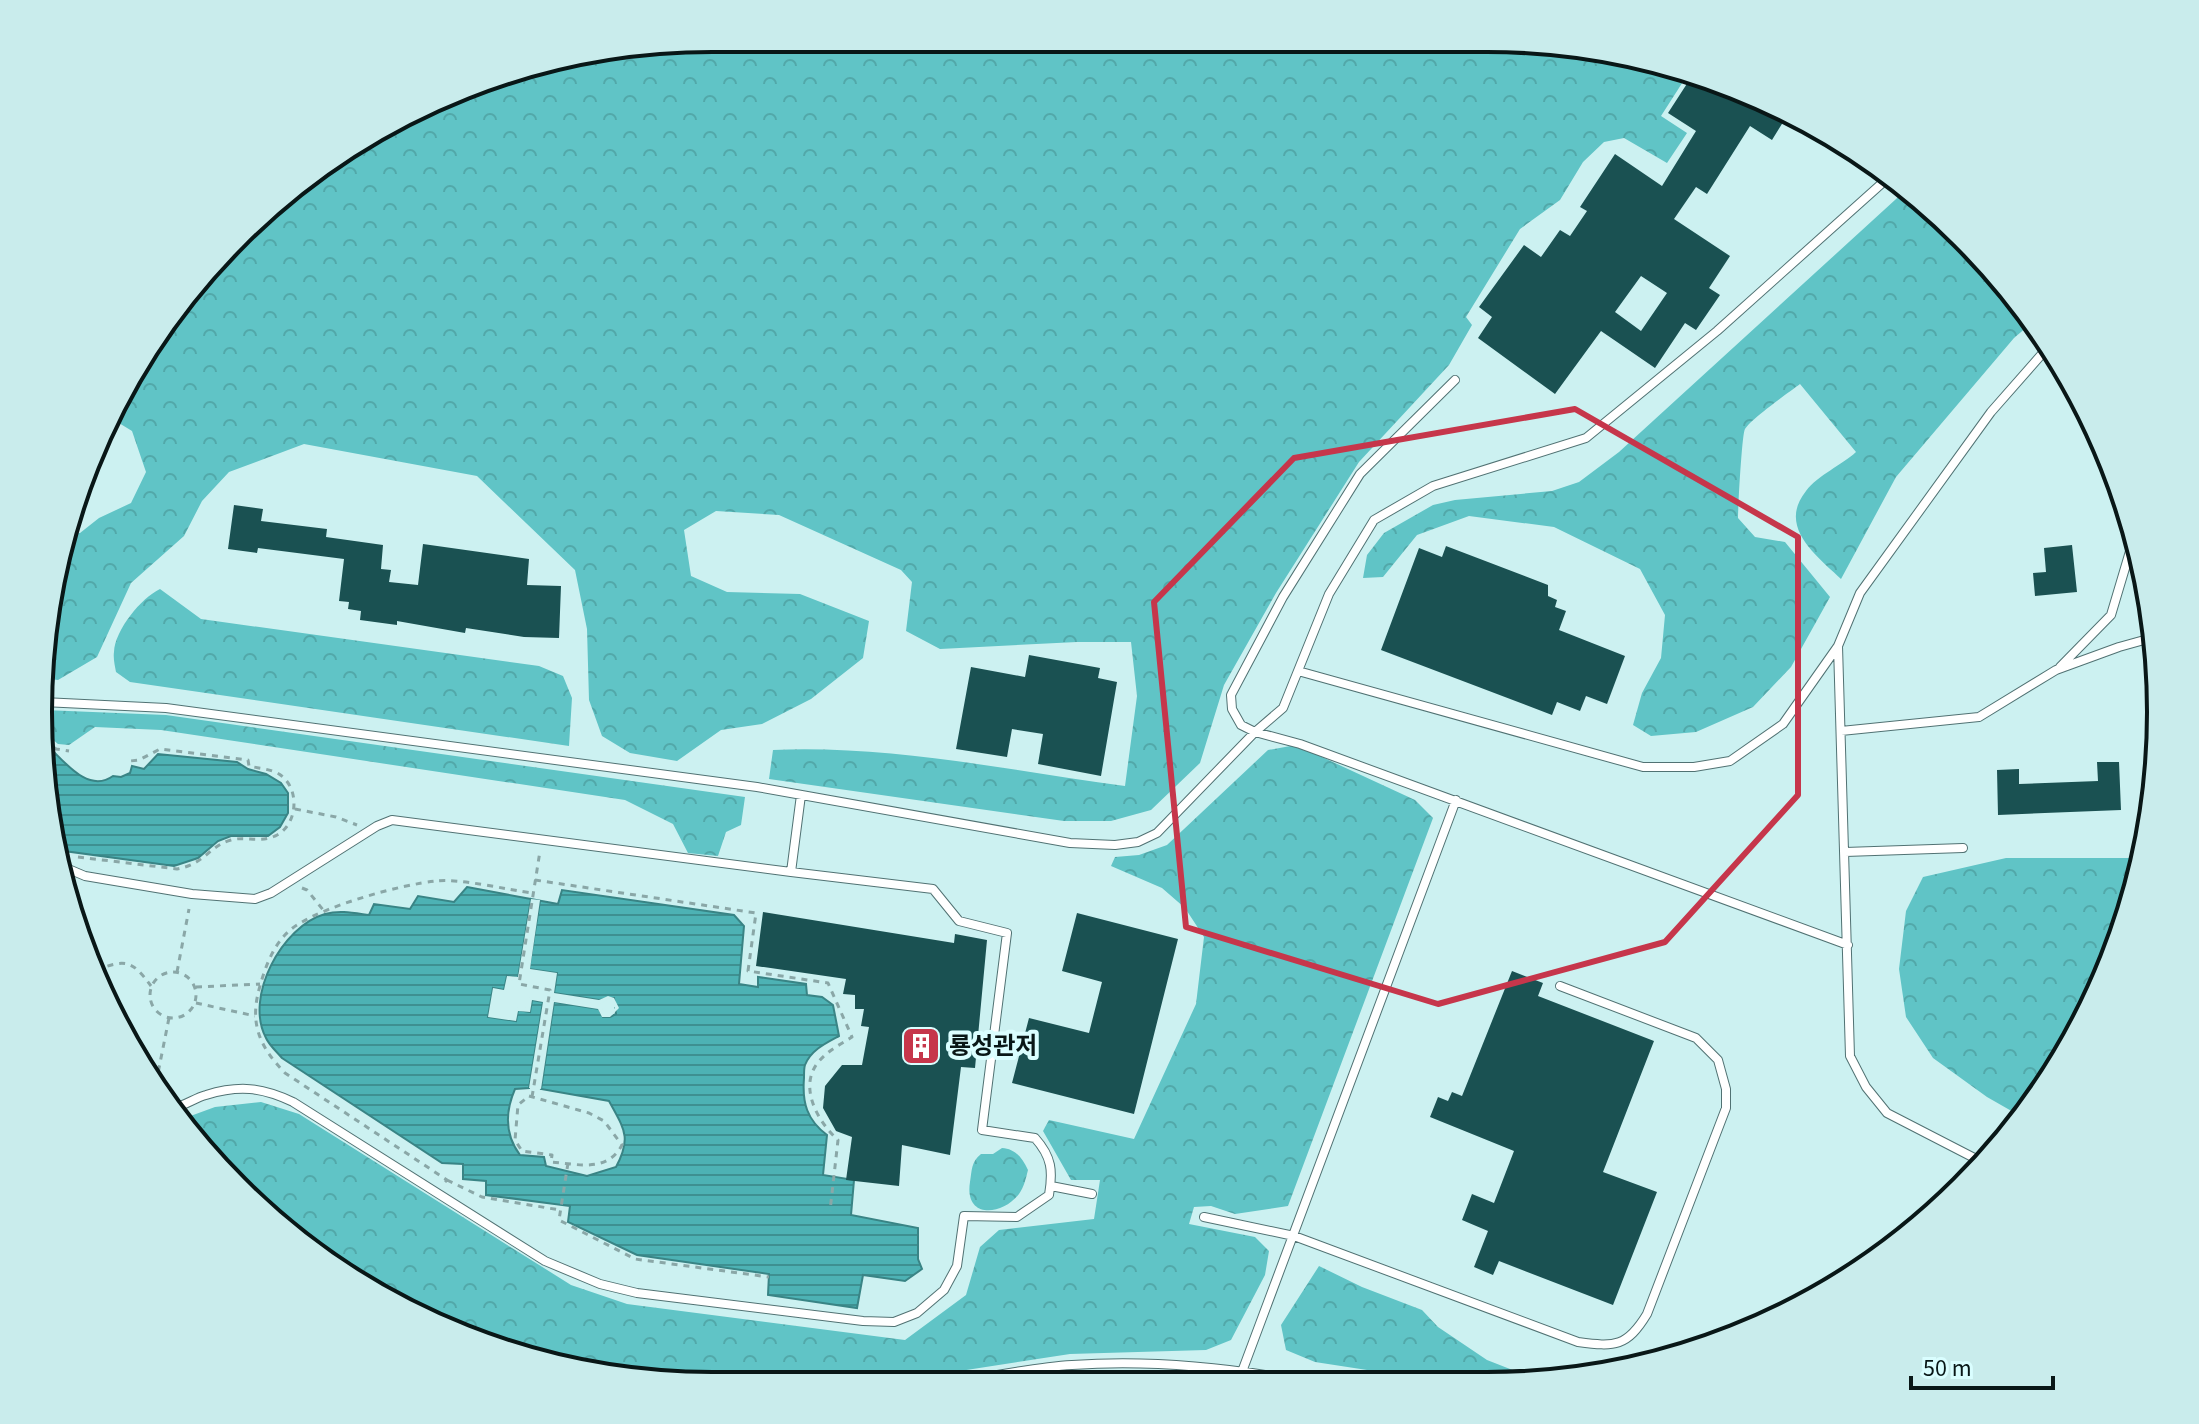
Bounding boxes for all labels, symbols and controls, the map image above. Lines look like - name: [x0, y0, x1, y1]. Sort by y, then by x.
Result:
- building icon: 룡성관저: [900, 1025, 942, 1067]
- place label: 룡성관저: [949, 1029, 1037, 1064]
- scale bar: [1911, 1340, 2053, 1390]
- text: 50 m: [1923, 1351, 1972, 1386]

